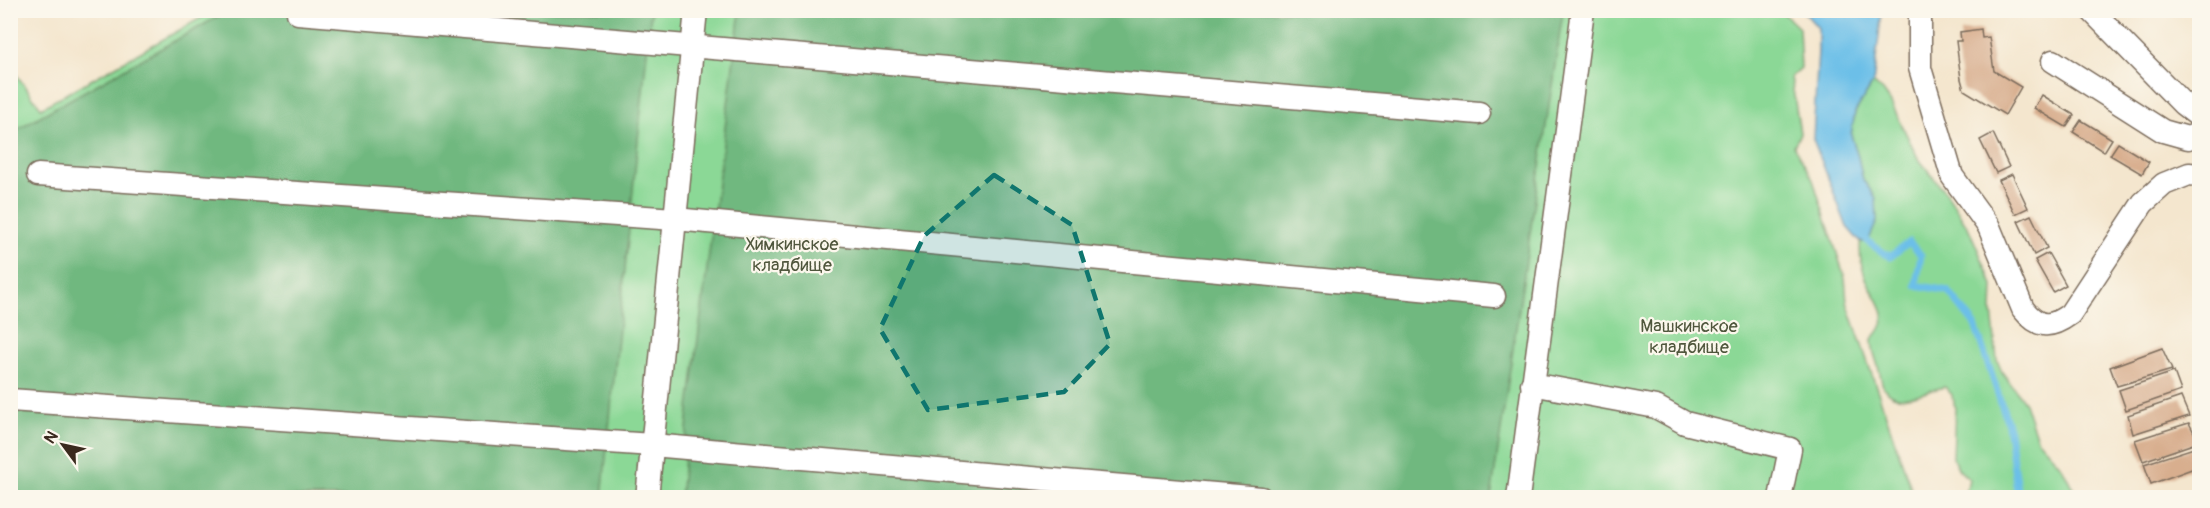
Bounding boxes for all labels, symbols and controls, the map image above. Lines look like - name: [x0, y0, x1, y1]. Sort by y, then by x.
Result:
- park label: Химкинское кладбище: [746, 233, 839, 277]
- park label: Машкинское кладбище: [1640, 315, 1738, 359]
- north arrow: [33, 415, 93, 475]
- text: N: [40, 427, 63, 447]

